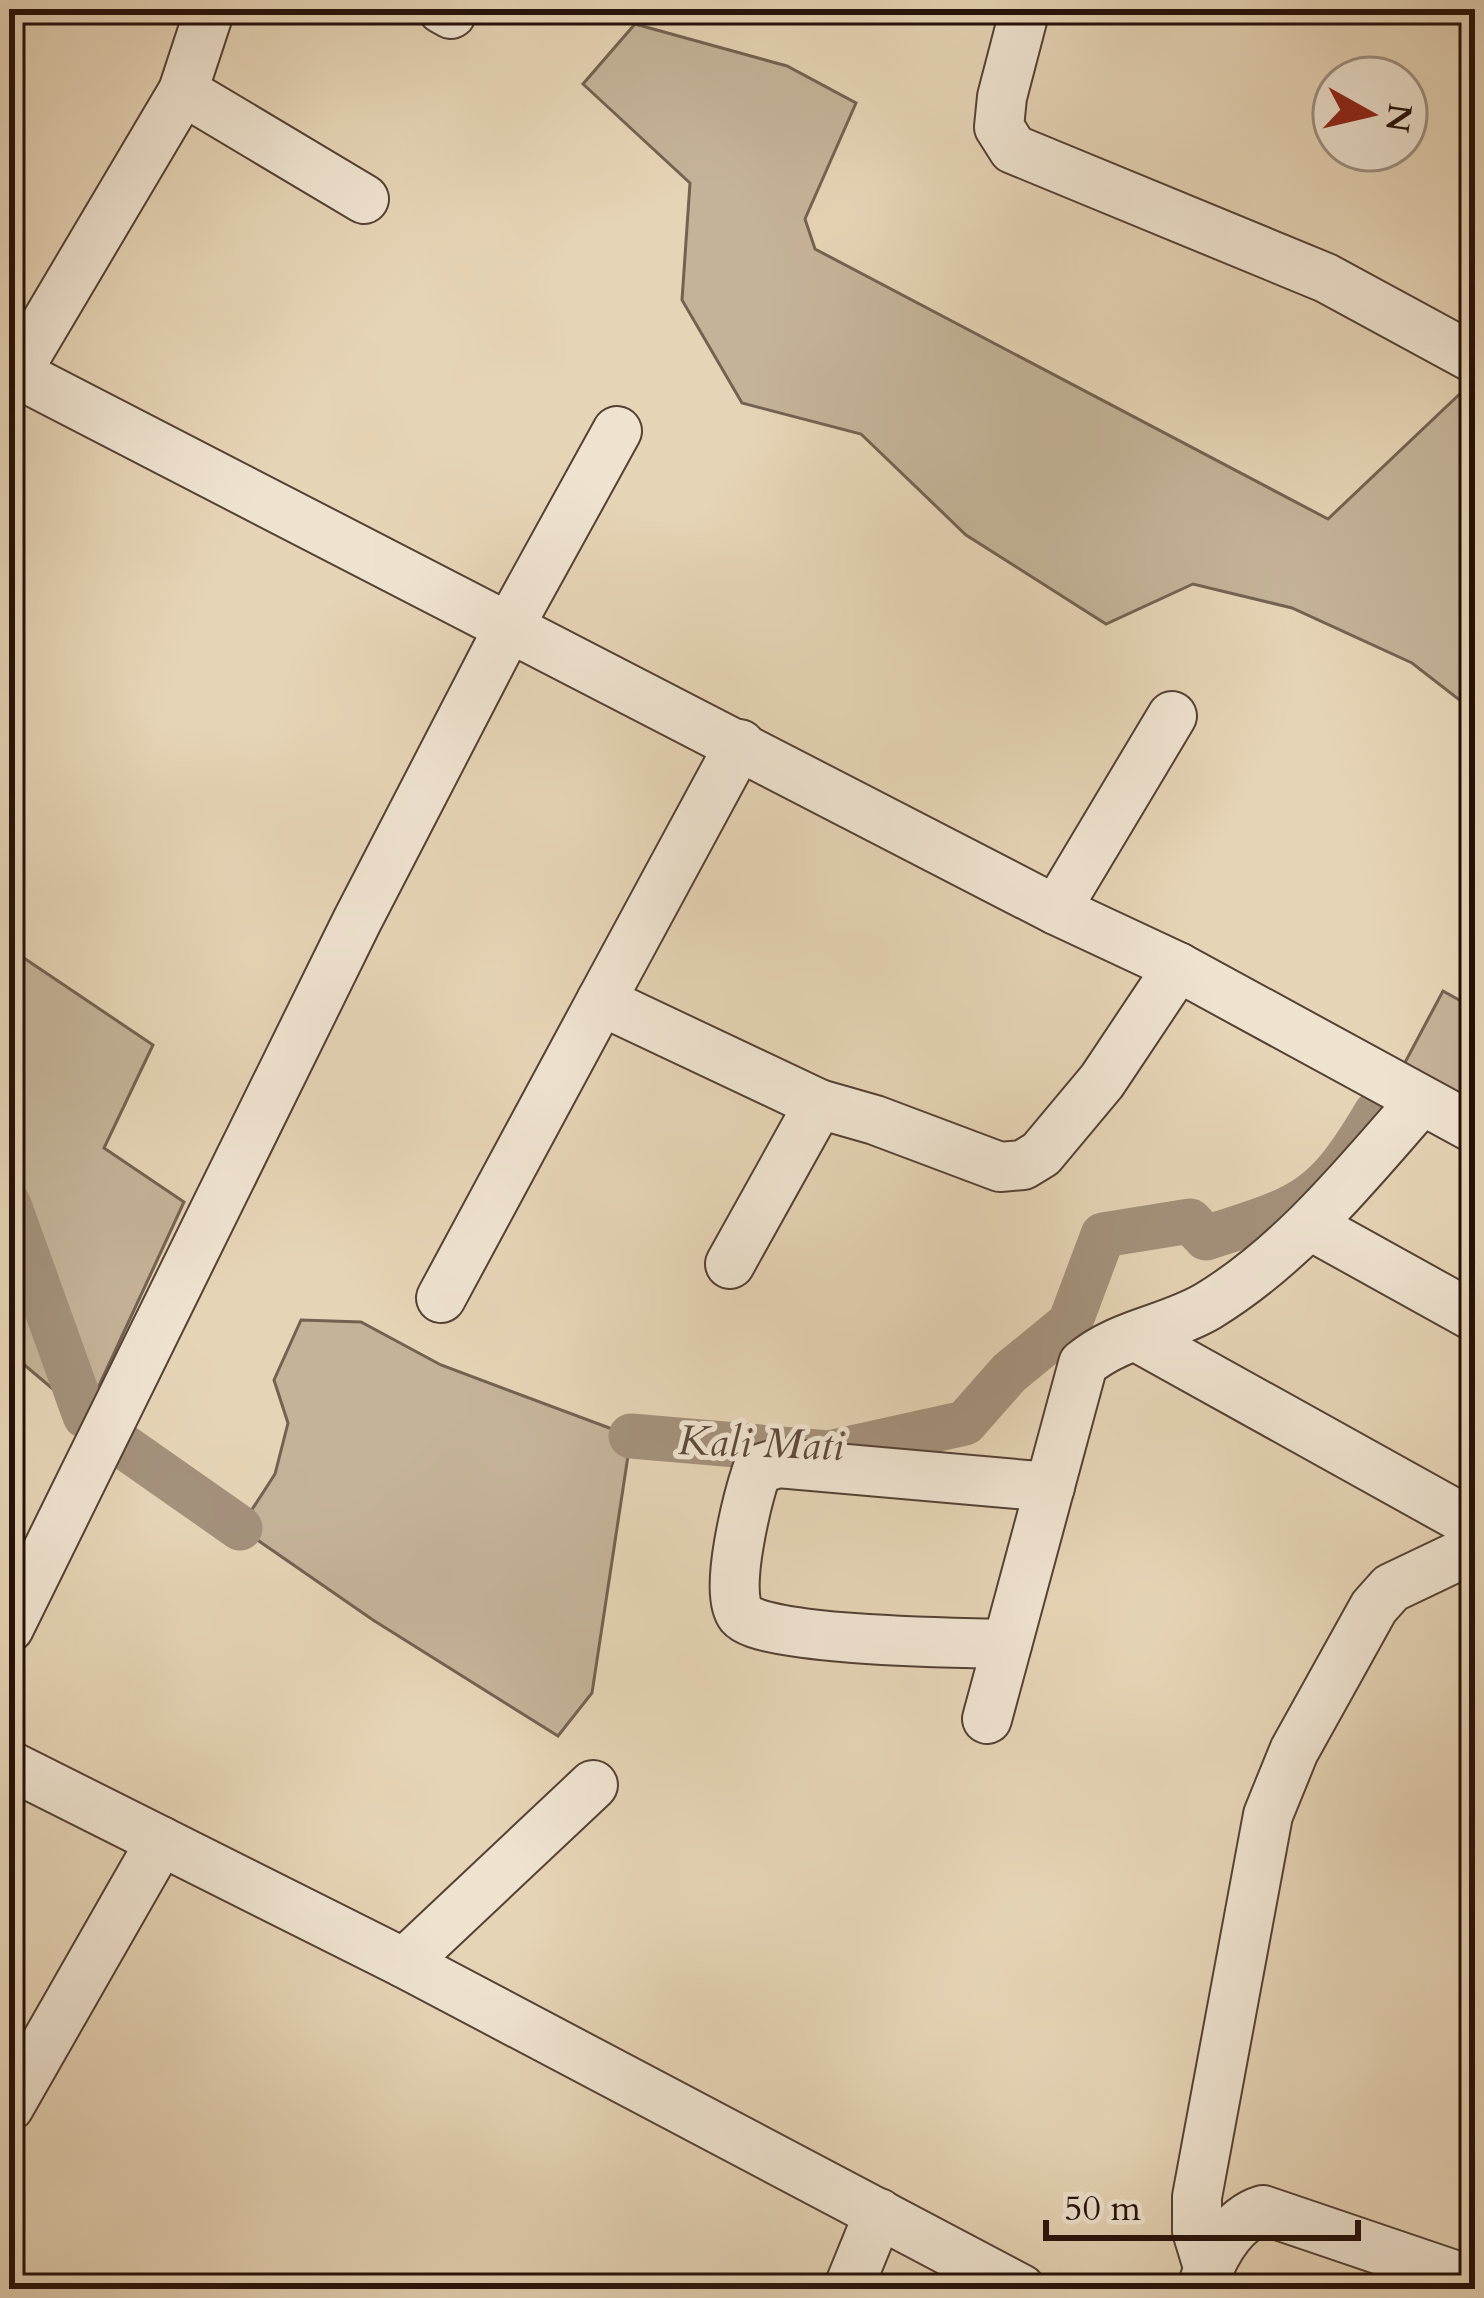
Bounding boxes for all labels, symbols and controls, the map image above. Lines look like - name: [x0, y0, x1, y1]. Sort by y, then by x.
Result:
- north arrow: [1310, 54, 1430, 174]
- text: N: [1374, 101, 1422, 136]
- water label: Kali Mati: [677, 1412, 846, 1475]
- scale bar: [1046, 2166, 1358, 2240]
- text: 50 m: [1064, 2184, 1142, 2233]

